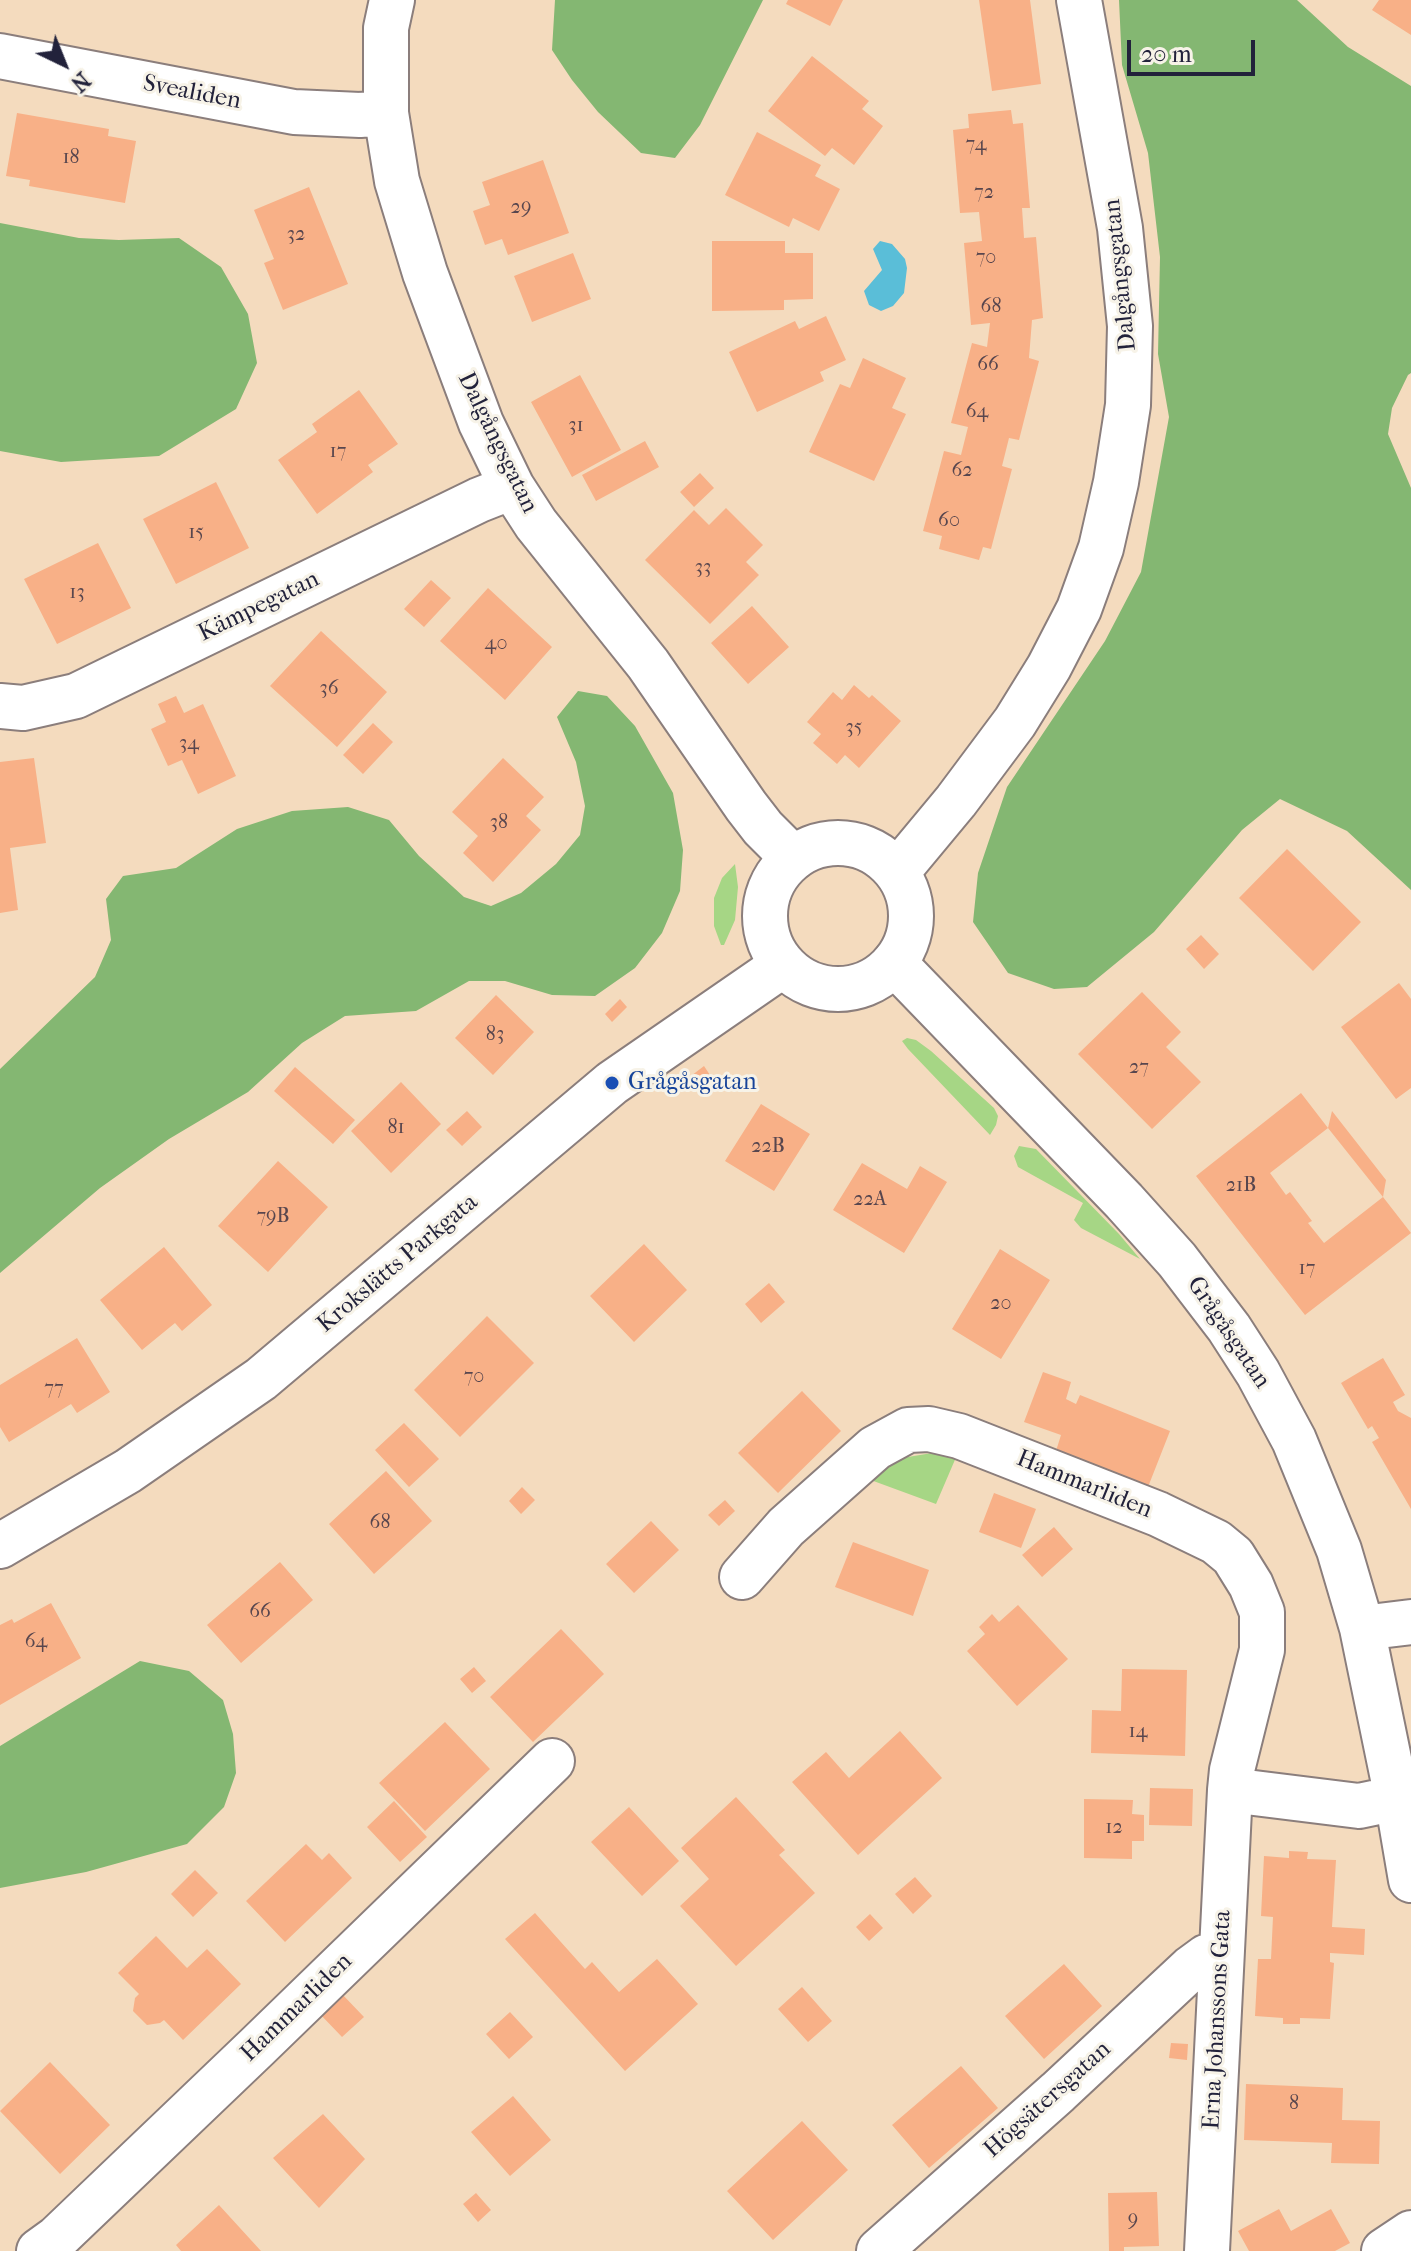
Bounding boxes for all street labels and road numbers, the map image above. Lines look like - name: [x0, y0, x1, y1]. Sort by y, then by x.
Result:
- street label: Svealiden: [141, 69, 243, 117]
- street label: Dalgångsgatan: [1099, 197, 1143, 353]
- street label: Dalgångsgatan: [451, 368, 543, 518]
- street label: Kämpegatan: [194, 565, 324, 649]
- street label: Krokslätts Parkgata: [312, 1189, 484, 1339]
- street label: Grågåsgatan: [1180, 1272, 1276, 1394]
- street label: Hammarliden: [1012, 1445, 1156, 1525]
- street label: Erna Johanssons Gata: [1198, 1910, 1238, 2130]
- street label: Hammarliden: [235, 1948, 359, 2068]
- street label: Högsätersgatan: [979, 2036, 1117, 2164]

